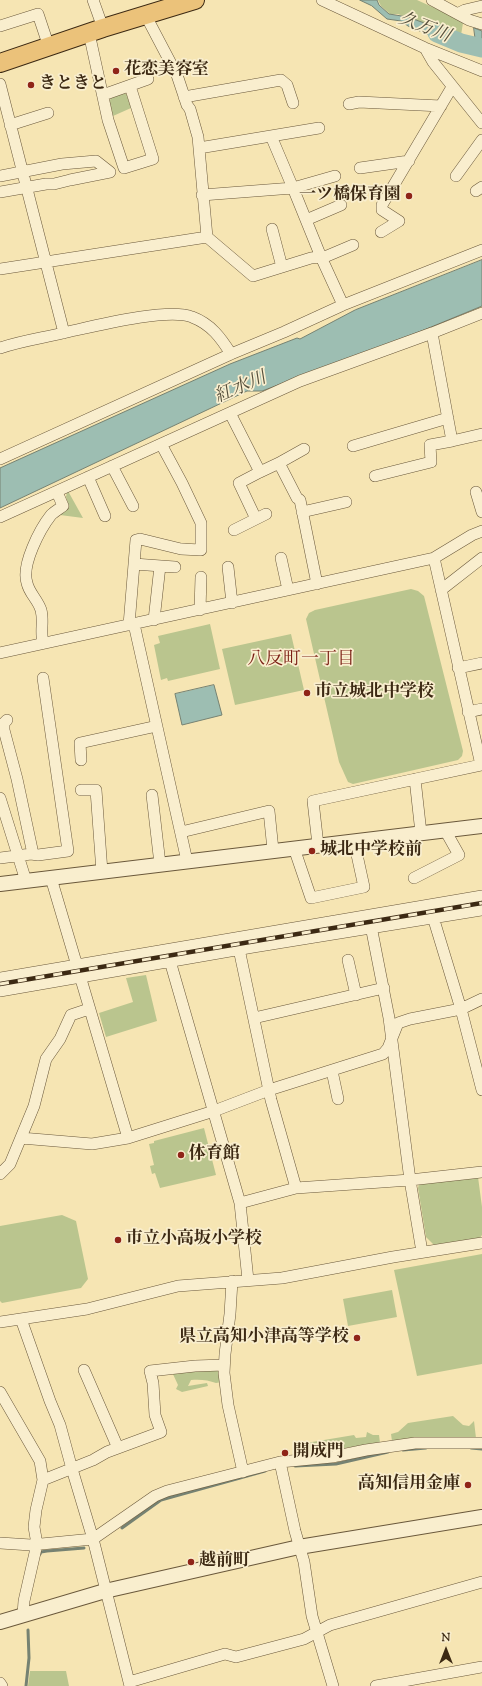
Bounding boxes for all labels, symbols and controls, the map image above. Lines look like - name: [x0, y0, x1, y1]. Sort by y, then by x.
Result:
- water label: 久万川: [395, 9, 453, 49]
- place label: 花恋美容室: [124, 61, 209, 81]
- marker: 花恋美容室: [111, 66, 121, 76]
- place label: きときと: [39, 75, 107, 95]
- marker: きときと: [26, 80, 36, 90]
- place label: 一ツ橋保育園: [299, 186, 401, 206]
- marker: 一ツ橋保育園: [404, 191, 414, 201]
- water label: 紅水川: [212, 369, 270, 409]
- district label: 八反町一丁目: [247, 650, 355, 672]
- place label: 市立城北中学校: [315, 683, 434, 703]
- marker: 市立城北中学校: [302, 688, 312, 698]
- place label: 城北中学校前: [320, 841, 422, 861]
- marker: 城北中学校前: [307, 846, 317, 856]
- place label: 体育館: [189, 1145, 240, 1165]
- marker: 体育館: [176, 1150, 186, 1160]
- place label: 市立小高坂小学校: [126, 1230, 262, 1250]
- marker: 市立小高坂小学校: [113, 1235, 123, 1245]
- place label: 県立高知小津高等学校: [179, 1328, 349, 1348]
- marker: 県立高知小津高等学校: [352, 1333, 362, 1343]
- place label: 開成門: [293, 1443, 344, 1463]
- marker: 開成門: [280, 1448, 290, 1458]
- place label: 高知信用金庫: [358, 1475, 460, 1495]
- marker: 高知信用金庫: [463, 1480, 473, 1490]
- place label: 越前町: [199, 1552, 250, 1572]
- marker: 越前町: [186, 1557, 196, 1567]
- north arrow: [426, 1630, 466, 1670]
- text: N: [442, 1630, 450, 1646]

